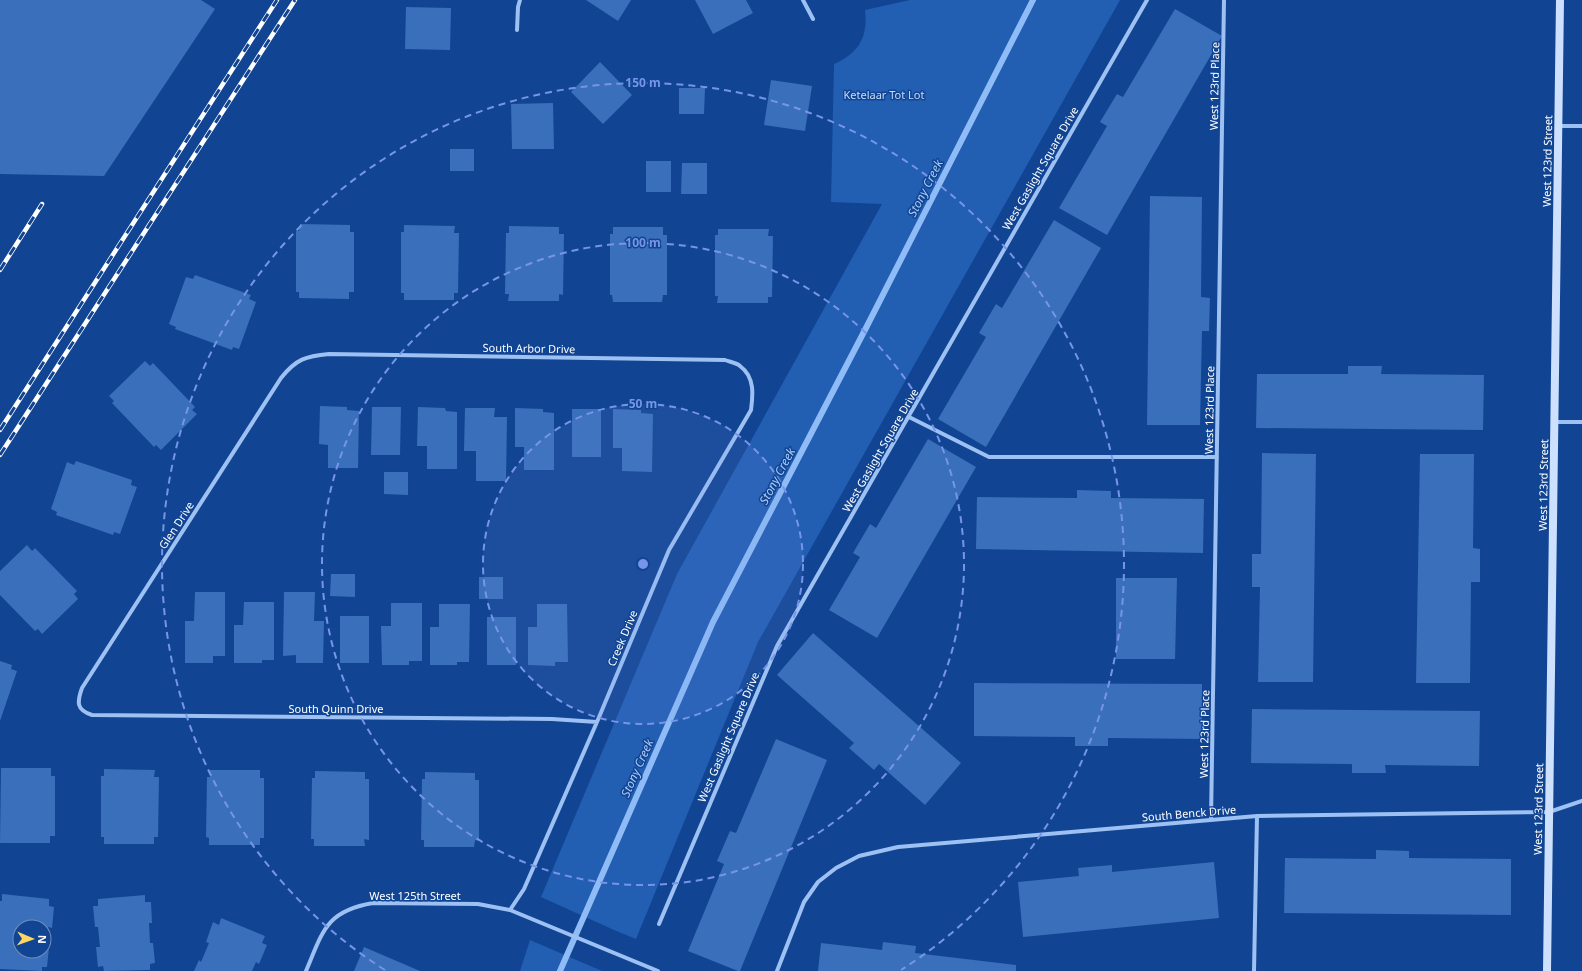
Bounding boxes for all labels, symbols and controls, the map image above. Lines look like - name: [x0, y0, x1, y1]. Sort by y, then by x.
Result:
- street label: West 123rd Place: [1206, 42, 1222, 130]
- text: 150 m: [625, 74, 661, 91]
- park label: Ketelaar Tot Lot: [844, 87, 925, 102]
- street label: West Gaslight Square Drive: [998, 104, 1082, 232]
- street label: West 123rd Street: [1539, 115, 1555, 207]
- water label: Stony Creek: [903, 156, 947, 219]
- text: 100 m: [625, 234, 661, 251]
- street label: South Arbor Drive: [483, 340, 575, 356]
- street label: West 123rd Place: [1201, 366, 1217, 454]
- street label: West Gaslight Square Drive: [838, 386, 922, 514]
- text: 50 m: [629, 395, 657, 412]
- street label: West 123rd Street: [1535, 439, 1551, 531]
- water label: Stony Creek: [755, 444, 800, 507]
- street label: Glen Drive: [155, 498, 197, 552]
- centre of rings: [636, 557, 650, 571]
- street label: Creek Drive: [603, 608, 641, 668]
- street label: West Gaslight Square Drive: [694, 670, 762, 804]
- street label: West 123rd Place: [1196, 690, 1212, 778]
- street label: South Quinn Drive: [288, 701, 384, 716]
- water label: Stony Creek: [617, 735, 658, 800]
- street label: West 123rd Street: [1530, 763, 1546, 855]
- street label: South Benck Drive: [1141, 801, 1237, 825]
- street label: West 125th Street: [369, 888, 461, 903]
- north arrow: [12, 919, 52, 959]
- text: N: [35, 935, 50, 944]

